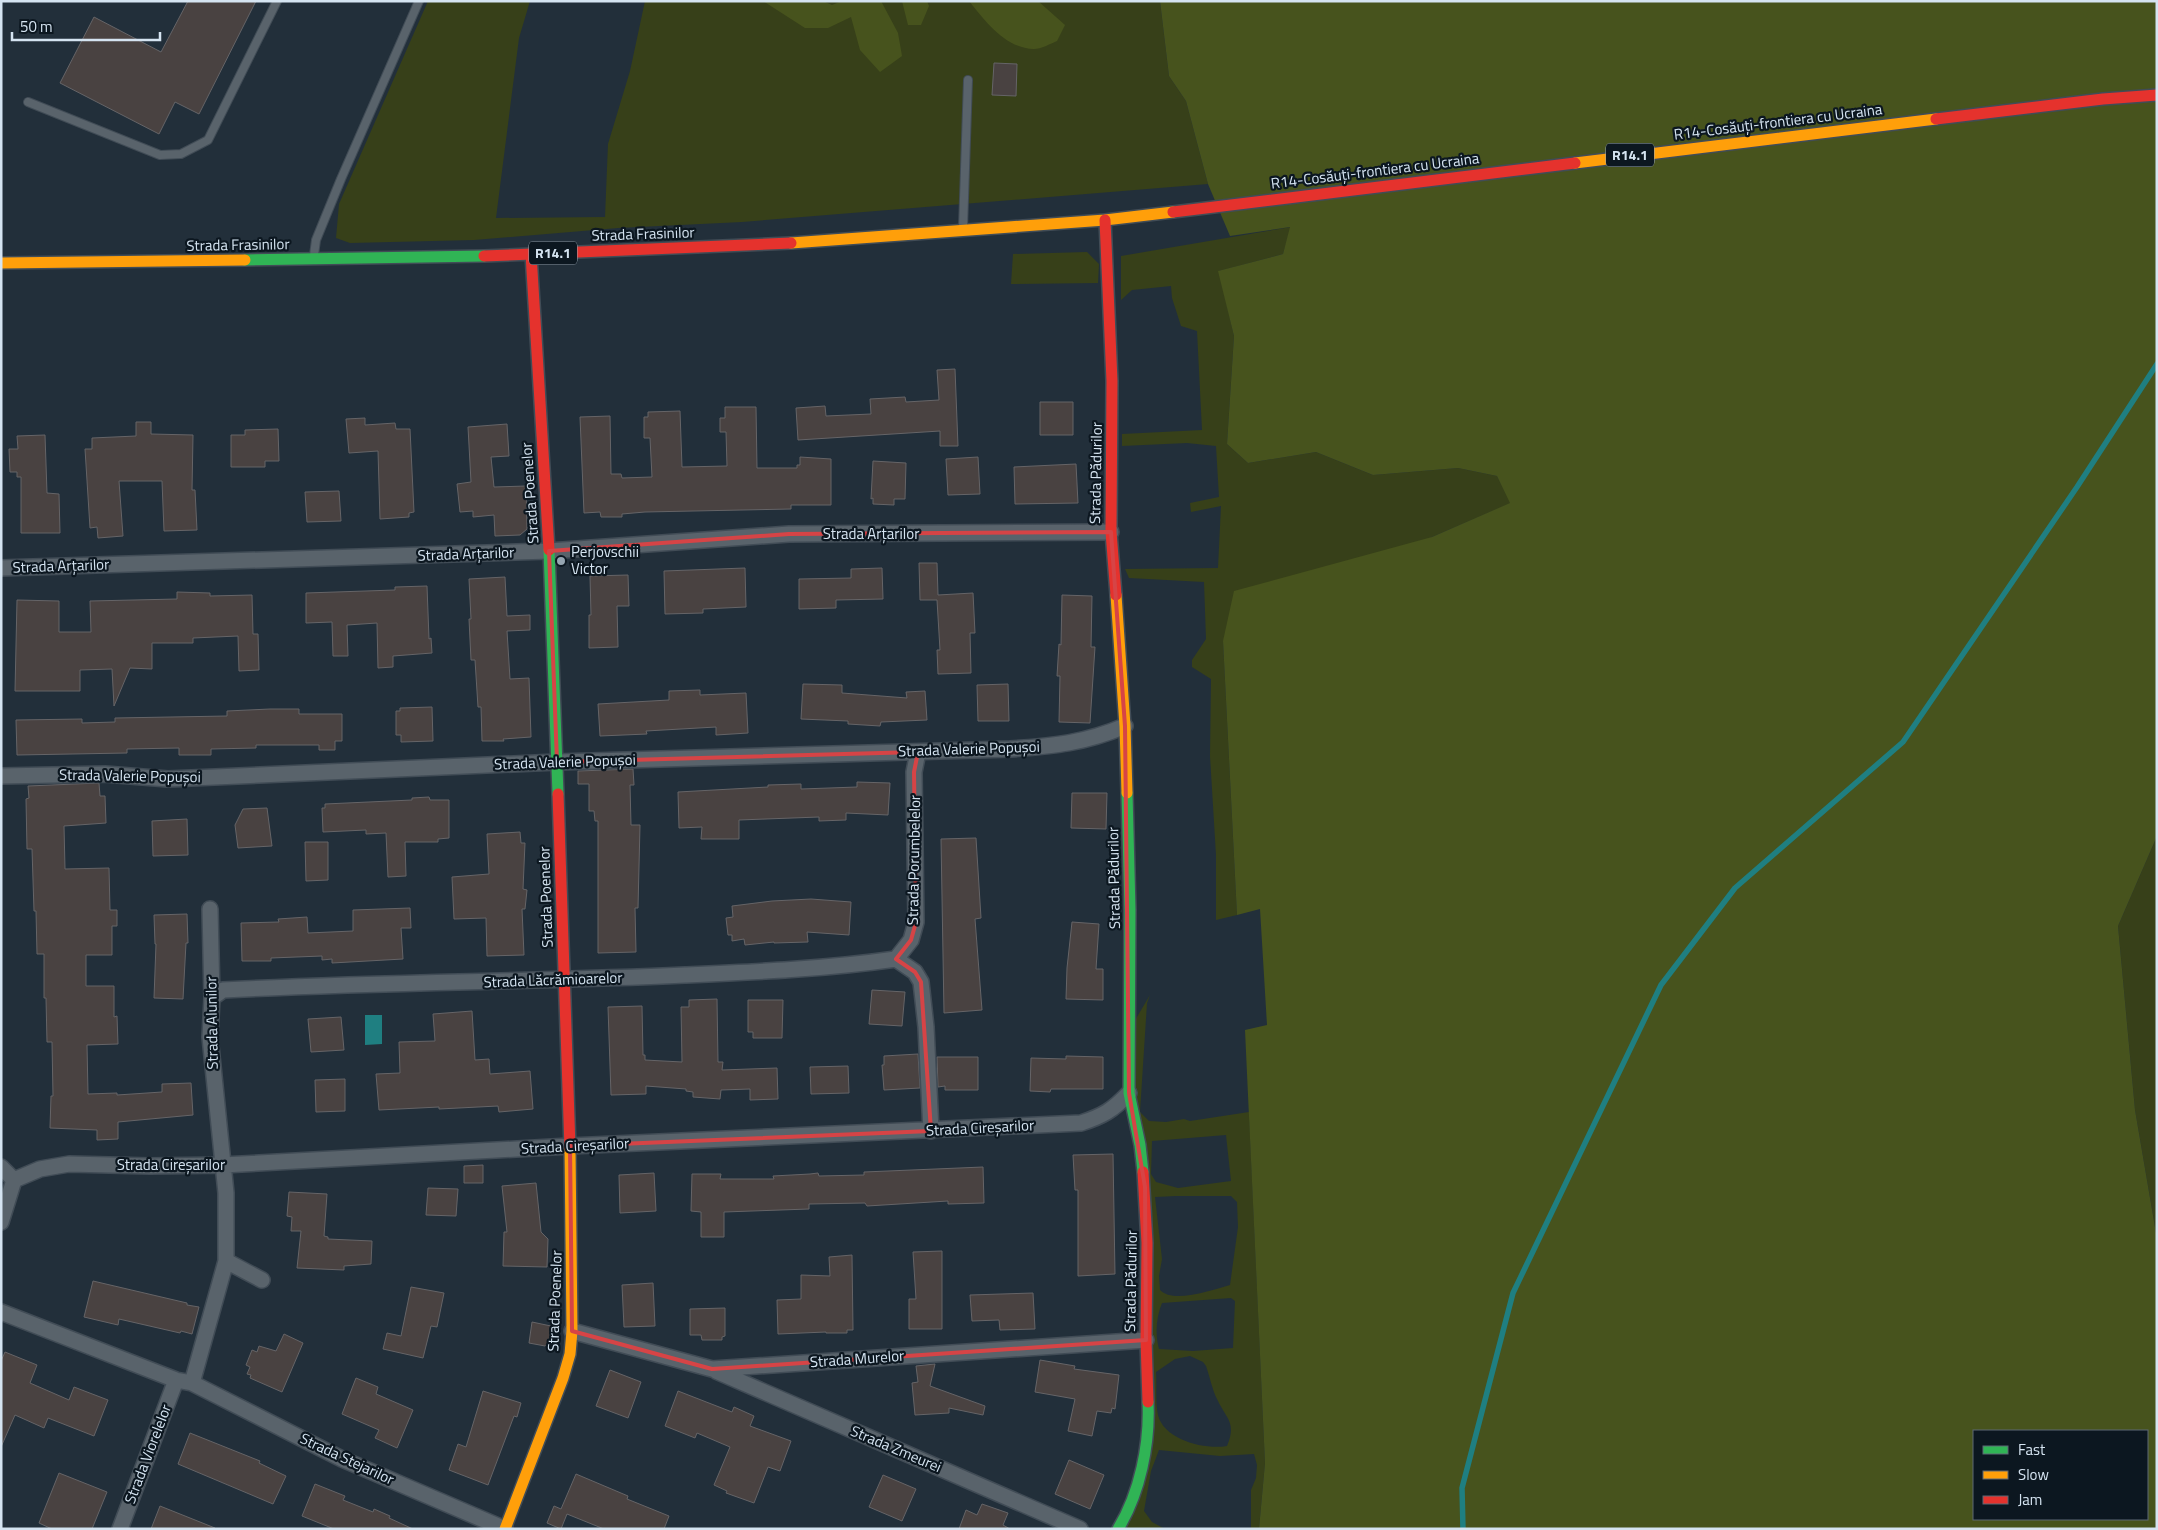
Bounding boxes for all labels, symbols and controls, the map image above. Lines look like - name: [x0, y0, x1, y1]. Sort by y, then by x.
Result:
- scale bar: [12, 10, 160, 42]
- text: 50 m: [20, 15, 53, 38]
- street label: R14-Cosăuți-frontiera cu Ucraina: [1673, 97, 1884, 146]
- road number: R14.1: [1606, 144, 1654, 166]
- street label: R14-Cosăuți-frontiera cu Ucraina: [1270, 146, 1481, 195]
- street label: Strada Frasinilor: [591, 220, 695, 247]
- street label: Strada Frasinilor: [186, 232, 290, 257]
- road number: R14.1: [529, 242, 577, 264]
- street label: Strada Pădurilor: [1083, 422, 1108, 524]
- street label: Strada Poenelor: [514, 442, 545, 544]
- street label: Strada Arțarilor: [823, 522, 919, 545]
- street label: Strada Arțarilor: [417, 540, 515, 567]
- place label: Perjovschii Victor: [571, 540, 639, 580]
- street label: Strada Arțarilor: [12, 552, 110, 579]
- marker: Perjovschii Victor: [555, 555, 567, 567]
- street label: Strada Valerie Popușoi: [898, 735, 1040, 762]
- street label: Strada Valerie Popușoi: [494, 748, 636, 775]
- street label: Strada Valerie Popușoi: [59, 763, 201, 788]
- street label: Strada Porumbelelor: [901, 795, 926, 925]
- street label: Strada Pădurilor: [1101, 827, 1126, 929]
- street label: Strada Poenelor: [532, 846, 559, 948]
- street label: Strada Lăcrămioarelor: [483, 966, 623, 993]
- street label: Strada Alunilor: [199, 976, 224, 1070]
- street label: Strada Cireșarilor: [925, 1113, 1035, 1142]
- street label: Strada Cireșarilor: [520, 1131, 630, 1160]
- street label: Strada Cireșarilor: [117, 1153, 225, 1176]
- street label: Strada Pădurilor: [1118, 1230, 1143, 1332]
- street label: Strada Poenelor: [541, 1250, 568, 1352]
- street label: Strada Murelor: [809, 1344, 905, 1373]
- street label: Strada Viorelelor: [118, 1401, 177, 1507]
- street label: Strada Zmeurei: [847, 1419, 945, 1478]
- street label: Strada Stejarilor: [296, 1427, 398, 1490]
- legend: [1973, 1430, 2148, 1520]
- text: Fast: [2018, 1438, 2046, 1461]
- text: Slow: [2018, 1463, 2049, 1486]
- text: Jam: [2018, 1488, 2042, 1511]

